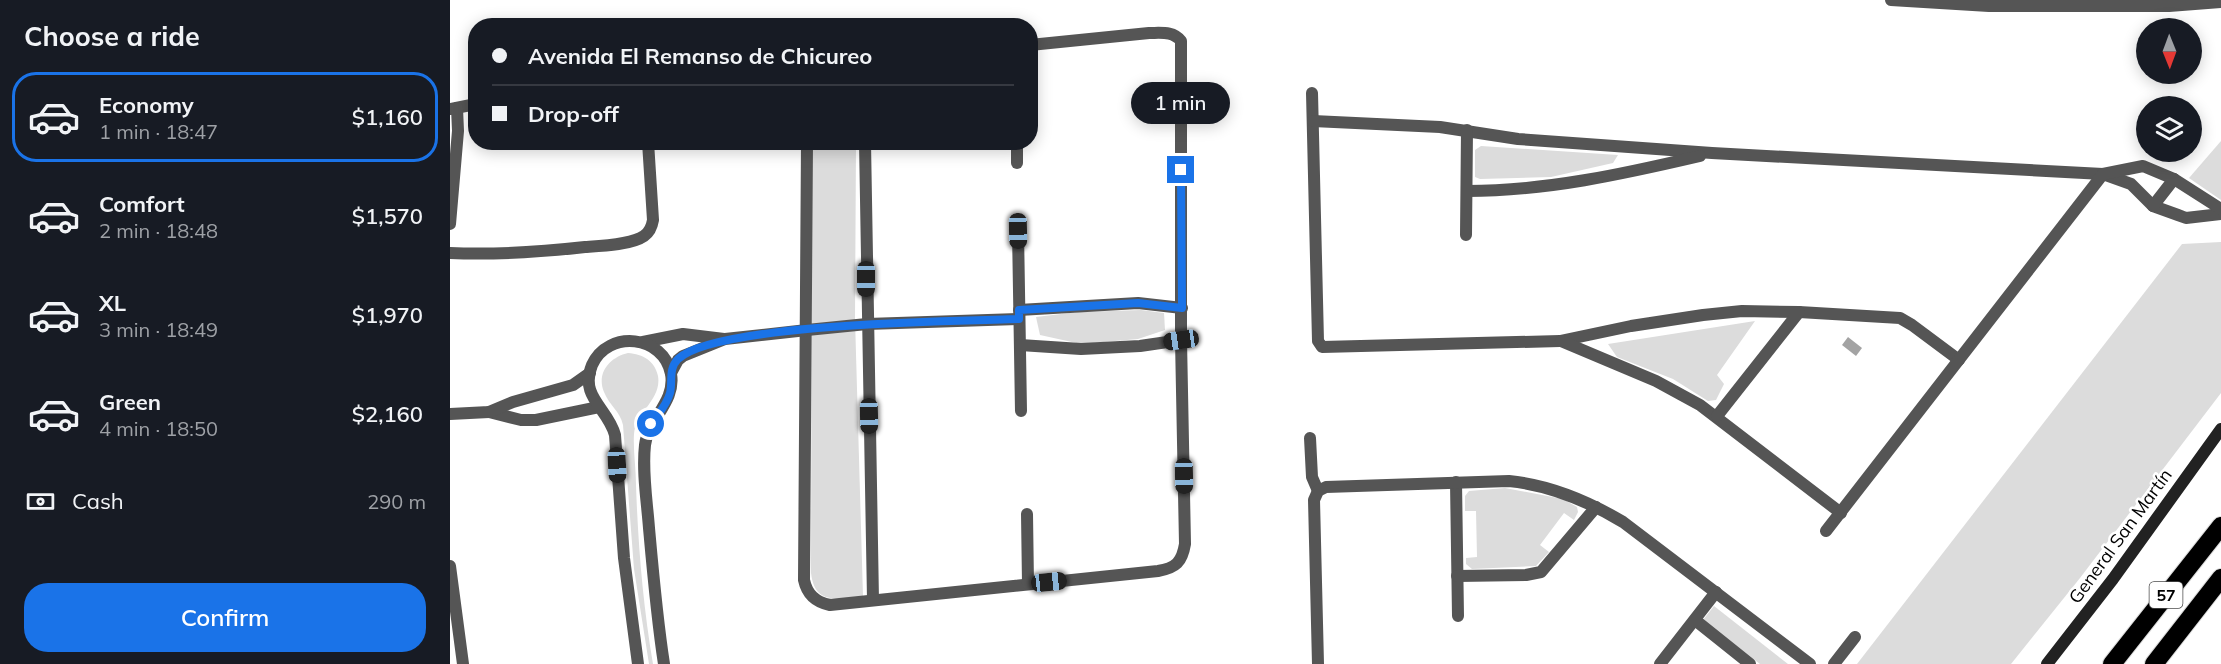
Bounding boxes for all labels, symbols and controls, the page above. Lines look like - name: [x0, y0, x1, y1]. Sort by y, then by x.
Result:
- north arrow: [2136, 18, 2202, 84]
- map controls: [2136, 18, 2202, 162]
- text: Choose a ride: [24, 19, 200, 53]
- text: Avenida El Remanso de Chicureo: [528, 42, 872, 70]
- callout: 1 min: [1132, 83, 1230, 125]
- icon: car: [27, 90, 81, 144]
- text: 1 min: [1155, 90, 1206, 115]
- text: Economy: [99, 91, 194, 119]
- button: layers: [2136, 96, 2202, 162]
- text: Drop-off: [528, 100, 619, 128]
- text: $1,160: [352, 103, 423, 131]
- text: 1 min · 18:47: [99, 119, 218, 144]
- route end: [1167, 156, 1194, 183]
- icon: car: [27, 189, 81, 243]
- text: Comfort: [99, 190, 185, 218]
- text: $1,570: [352, 202, 423, 230]
- car: [1009, 213, 1027, 249]
- text: 2 min · 18:48: [99, 218, 218, 243]
- car: [857, 261, 875, 297]
- icon: car: [27, 288, 81, 342]
- text: XL: [99, 289, 126, 317]
- text: $1,970: [352, 301, 423, 329]
- text: 3 min · 18:49: [99, 317, 218, 342]
- car: [1162, 329, 1200, 351]
- icon: car: [27, 387, 81, 441]
- text: Green: [99, 388, 161, 416]
- car: [860, 398, 878, 434]
- text: $2,160: [352, 400, 423, 428]
- route start: [637, 410, 664, 437]
- text: 4 min · 18:50: [99, 416, 218, 441]
- car: [607, 447, 627, 483]
- car: [1175, 458, 1193, 494]
- street label: General San Martín: [2063, 464, 2177, 608]
- icon: cash: [24, 485, 57, 518]
- text: Cash: [72, 487, 124, 515]
- text: 290 m: [367, 489, 426, 514]
- car: [1030, 571, 1068, 593]
- road number: 57: [2150, 582, 2182, 608]
- button: Confirm: [24, 583, 426, 652]

